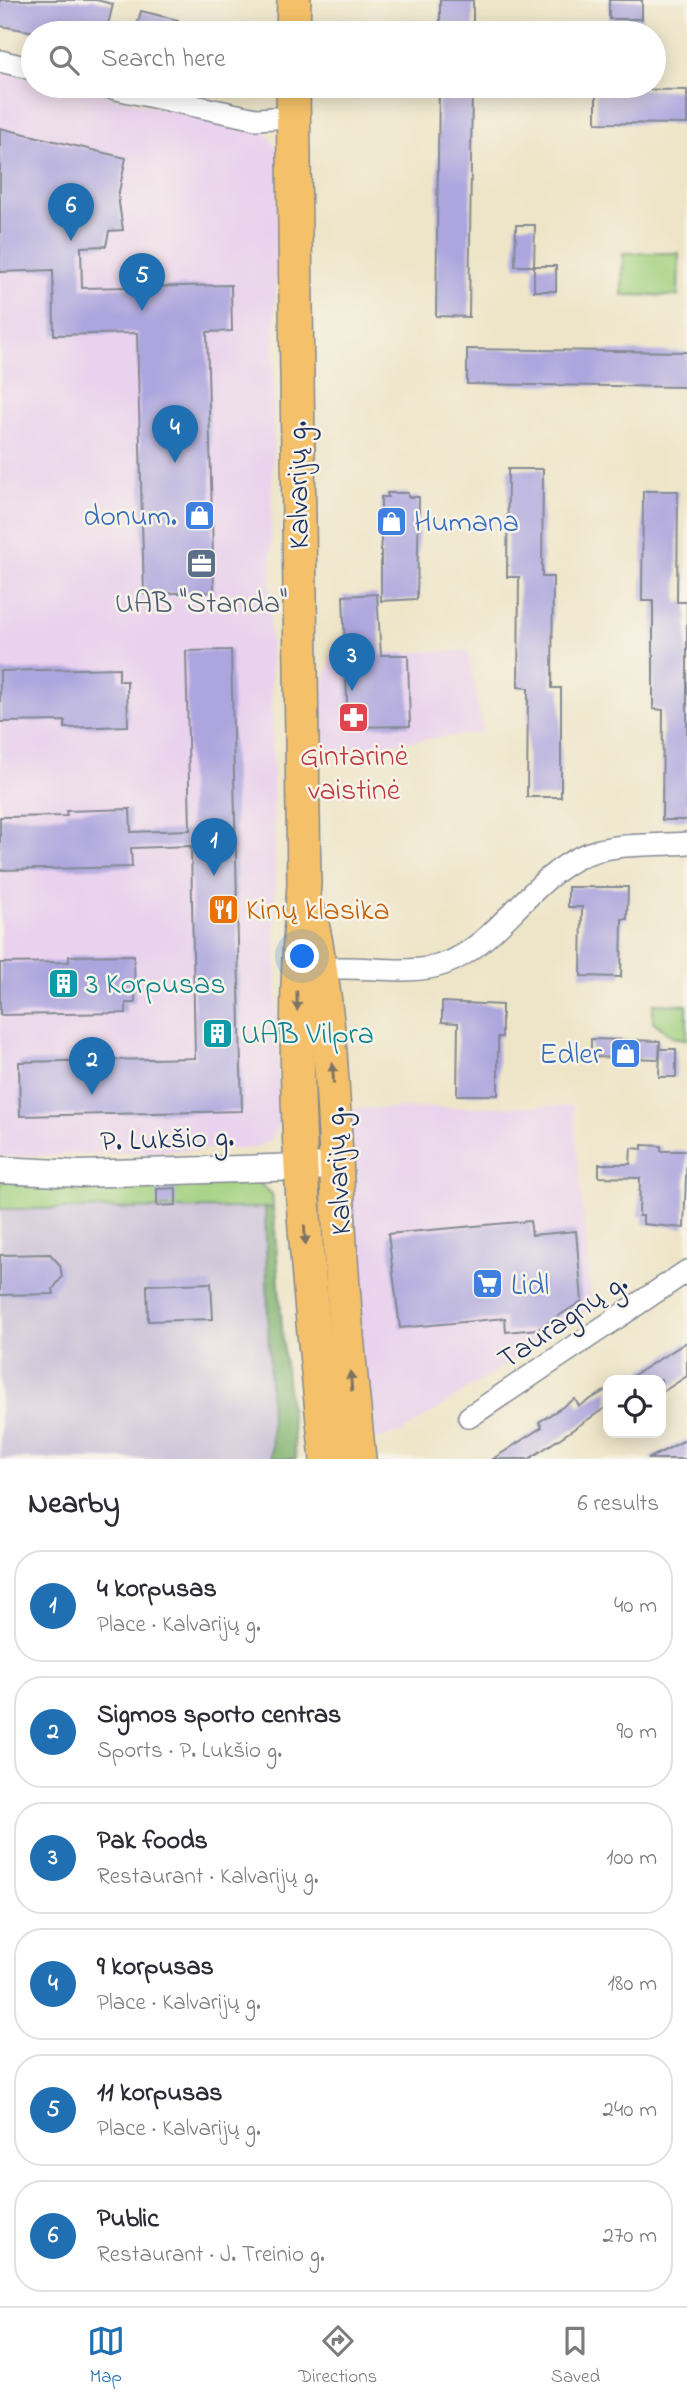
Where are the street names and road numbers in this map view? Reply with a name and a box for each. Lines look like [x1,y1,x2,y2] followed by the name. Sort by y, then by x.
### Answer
[277,420,323,550] street label: Kalvarijų g.
[315,1106,365,1236] street label: Kalvarijų g.
[99,1117,235,1165] street label: P. Lukšio g.
[490,1263,638,1382] street label: Tauragnų g.

